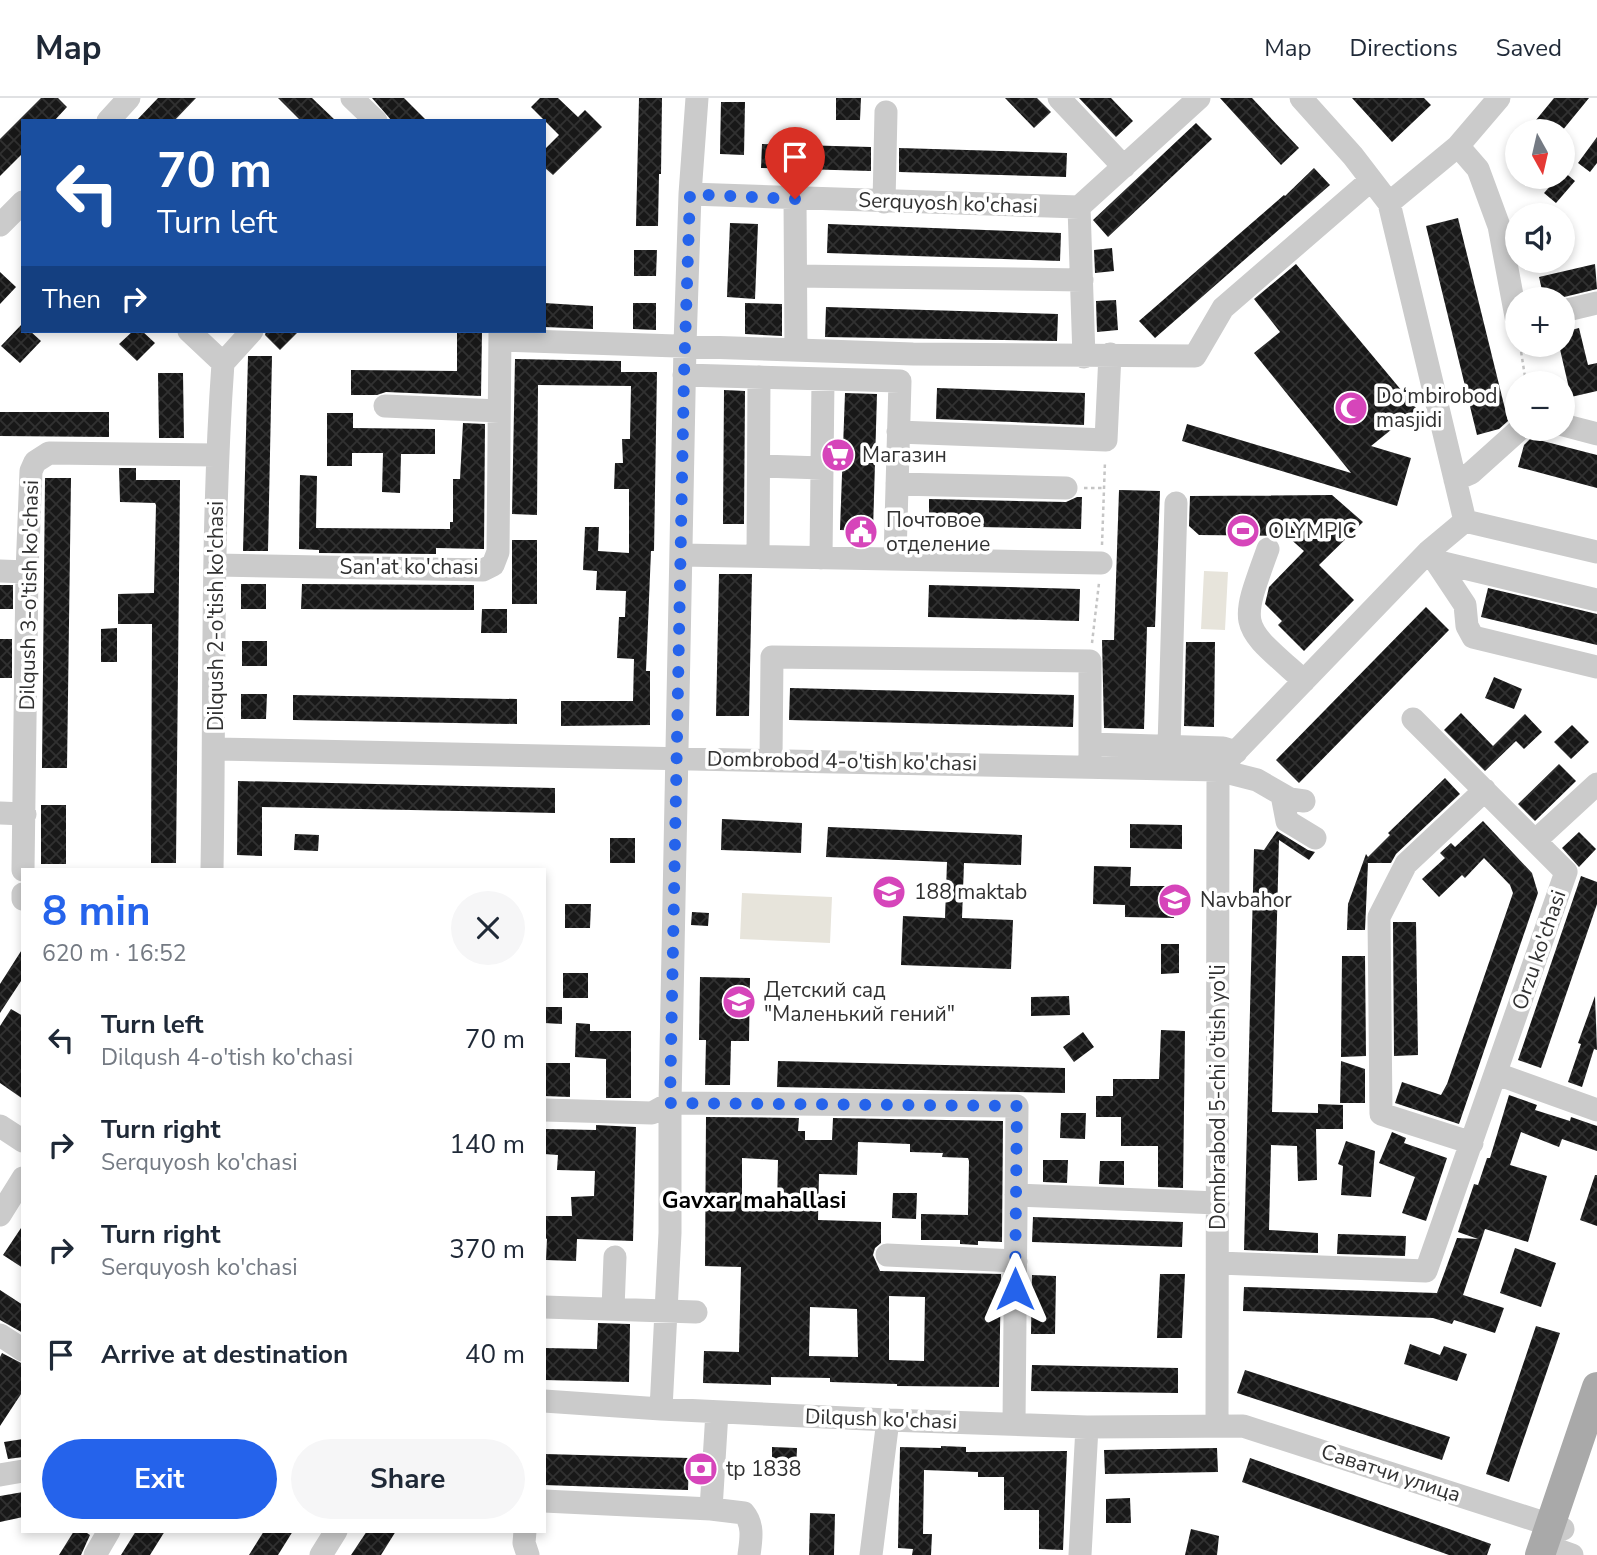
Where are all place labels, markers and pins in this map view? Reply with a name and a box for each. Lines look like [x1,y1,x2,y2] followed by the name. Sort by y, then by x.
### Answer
[765,127,825,199] pin
[1376,382,1498,434] place label: Do‘mbirobod masjidi
[1332,389,1370,427] mosque icon: Do‘mbirobod masjidi
[819,436,857,474] supermarket icon: Магазин
[862,441,947,469] place label: Магазин
[886,506,990,558] place label: Почтовое отделение
[1224,512,1262,550] sports icon: OLYMPIC
[842,513,880,551] public building icon: Почтовое отделение
[1268,517,1357,545] place label: OLYMPIC
[870,873,908,911] school or university icon: 188 maktab
[914,878,1027,906] place label: 188 maktab
[1156,881,1194,919] school or university icon: Navbahor
[1200,886,1292,914] place label: Navbahor
[764,976,955,1028] place label: Детский сад "Маленький гений"
[720,983,758,1021] school or university icon: Детский сад "Маленький гений"
[682,1450,720,1488] bank icon: tp 1838
[726,1455,801,1483] place label: tp 1838

